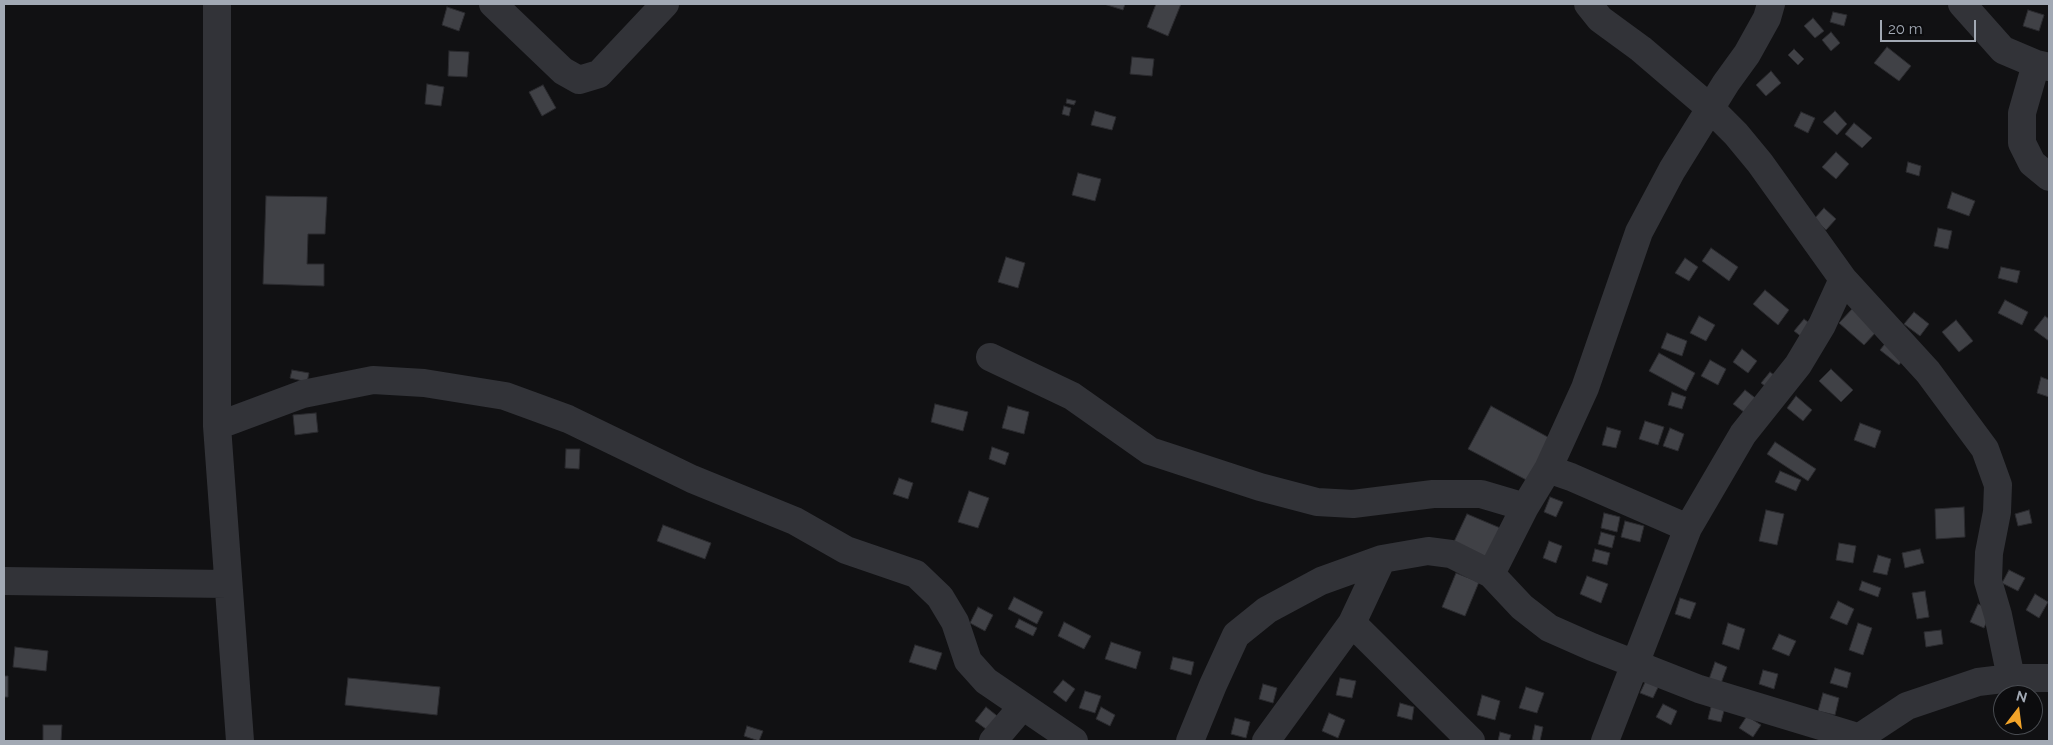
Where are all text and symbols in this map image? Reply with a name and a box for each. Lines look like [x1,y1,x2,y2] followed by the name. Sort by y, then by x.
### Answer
[1883,10,1979,42] scale bar
[1888,20,1923,38] text: 20 m
[1993,685,2043,735] north arrow
[2014,687,2029,706] text: N

